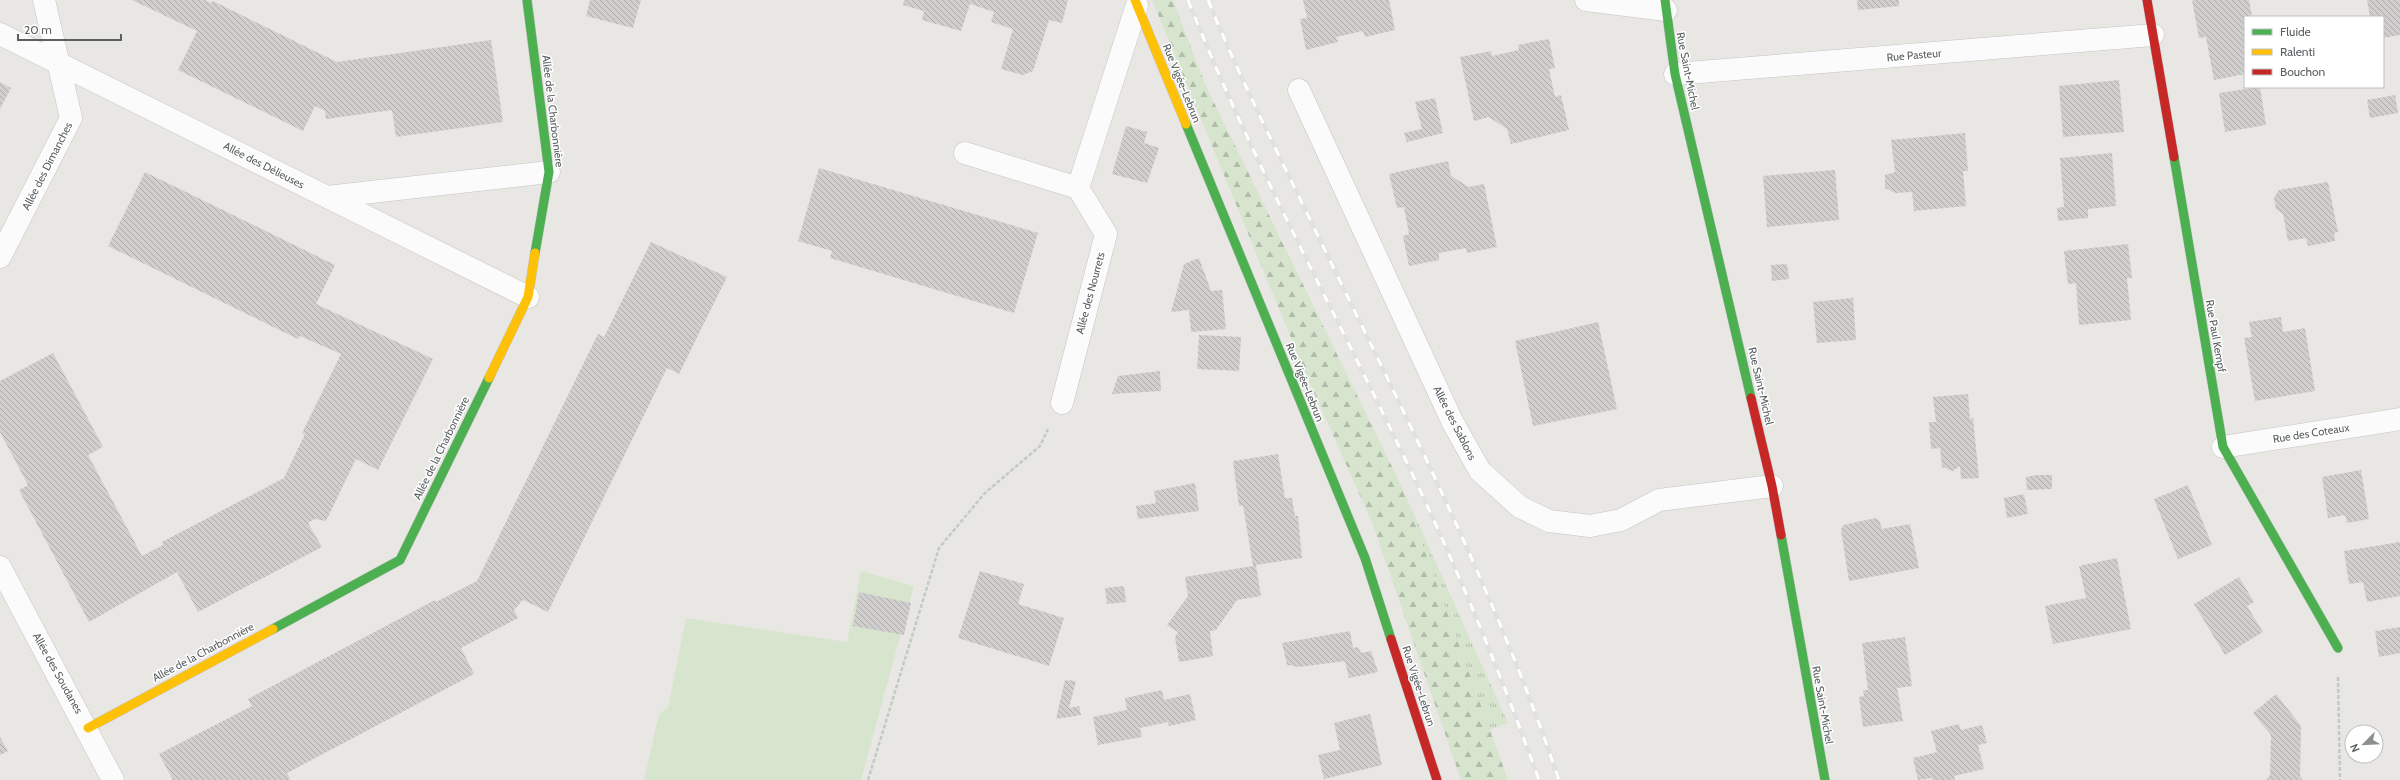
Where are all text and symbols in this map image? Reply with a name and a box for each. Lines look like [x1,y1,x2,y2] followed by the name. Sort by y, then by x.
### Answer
[18,16,121,42] scale bar
[2244,16,2384,88] legend
[24,22,52,37] text: 20 m
[2280,24,2311,39] text: Fluide
[1674,31,1703,112] street label: Rue Saint-Michel
[1160,42,1204,124] street label: Rue Vigée-Lebrun
[2280,44,2315,59] text: Ralenti
[1886,46,1942,64] street label: Rue Pasteur
[539,54,567,168] street label: Allée de la Charbonnière
[2280,64,2326,79] text: Bouchon
[19,119,75,212] street label: Allée des Dimanches
[221,139,307,192] street label: Allée des Délieuses
[1072,250,1108,336] street label: Allée des Nourrets
[2203,299,2229,374] street label: Rue Paul Kempf
[1283,341,1327,423] street label: Rue Vigée-Lebrun
[1745,346,1777,427] street label: Rue Saint-Michel
[1430,384,1480,463] street label: Allée des Sablons
[410,394,472,502] street label: Allée de la Charbonnière
[2272,420,2351,446] street label: Rue des Coteaux
[150,619,257,685] street label: Allée de la Charbonnière
[30,630,86,716] street label: Allée des Soudanes
[1399,644,1439,728] street label: Rue Vigée-Lebrun
[1809,665,1837,746] street label: Rue Saint-Michel
[2344,724,2384,764] north arrow
[2347,742,2363,754] text: N

